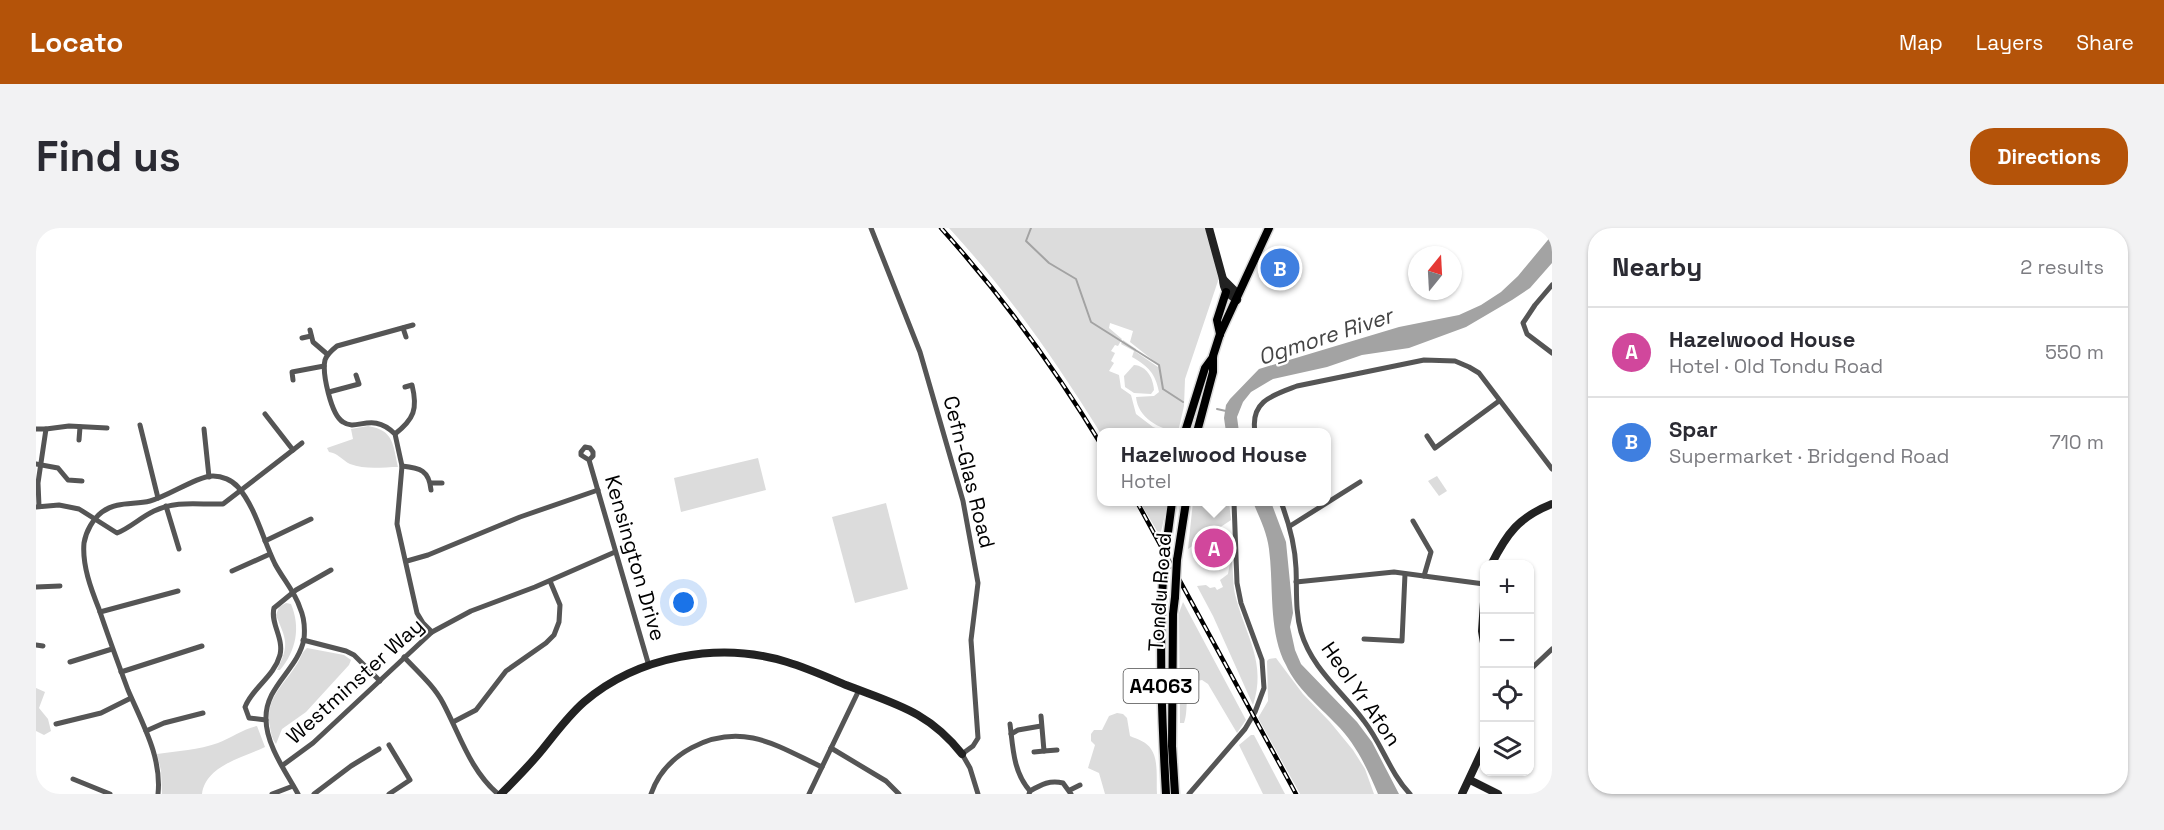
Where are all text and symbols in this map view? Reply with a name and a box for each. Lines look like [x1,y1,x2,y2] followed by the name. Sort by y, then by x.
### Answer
[30,24,123,60] text: Locato
[1899,29,1943,56] text: Map
[1976,29,2043,56] text: Layers
[2076,29,2134,56] text: Share
[1970,128,2128,185] button: Directions
[36,130,181,183] text: Find us
[1260,246,1300,291] pin: B
[1408,246,1462,300] north arrow
[1612,250,1702,284] text: Nearby
[2020,254,2104,280] text: 2 results
[1254,300,1398,371] water label: Ogmore River
[1669,325,1855,353] text: Hazelwood House
[1625,339,1638,365] text: A
[2045,339,2104,365] text: 550 m
[1669,353,1883,379] text: Hotel · Old Tondu Road
[937,393,1001,551] street label: Cefn-Glas Road
[1669,415,1718,443] text: Spar
[1097,428,1331,506] popup
[1625,429,1638,455] text: B
[2049,429,2104,455] text: 710 m
[1121,440,1307,468] text: Hazelwood House
[1669,443,1950,469] text: Supermarket · Bridgend Road
[1121,468,1172,494] text: Hotel
[599,472,672,644] street label: Kensington Drive
[1194,526,1234,570] pin: A
[1142,531,1177,652] street label: Tondu Road
[1480,560,1534,776] map controls
[1480,560,1534,614] button: +
[669,588,698,617] your location
[280,612,429,749] street label: Westminster Way
[1480,614,1534,668] button: −
[1316,636,1407,751] street label: Heol Yr Afon
[1480,668,1534,722] button: locate
[1124,669,1198,703] road number: A4063
[1480,722,1534,776] button: layers

